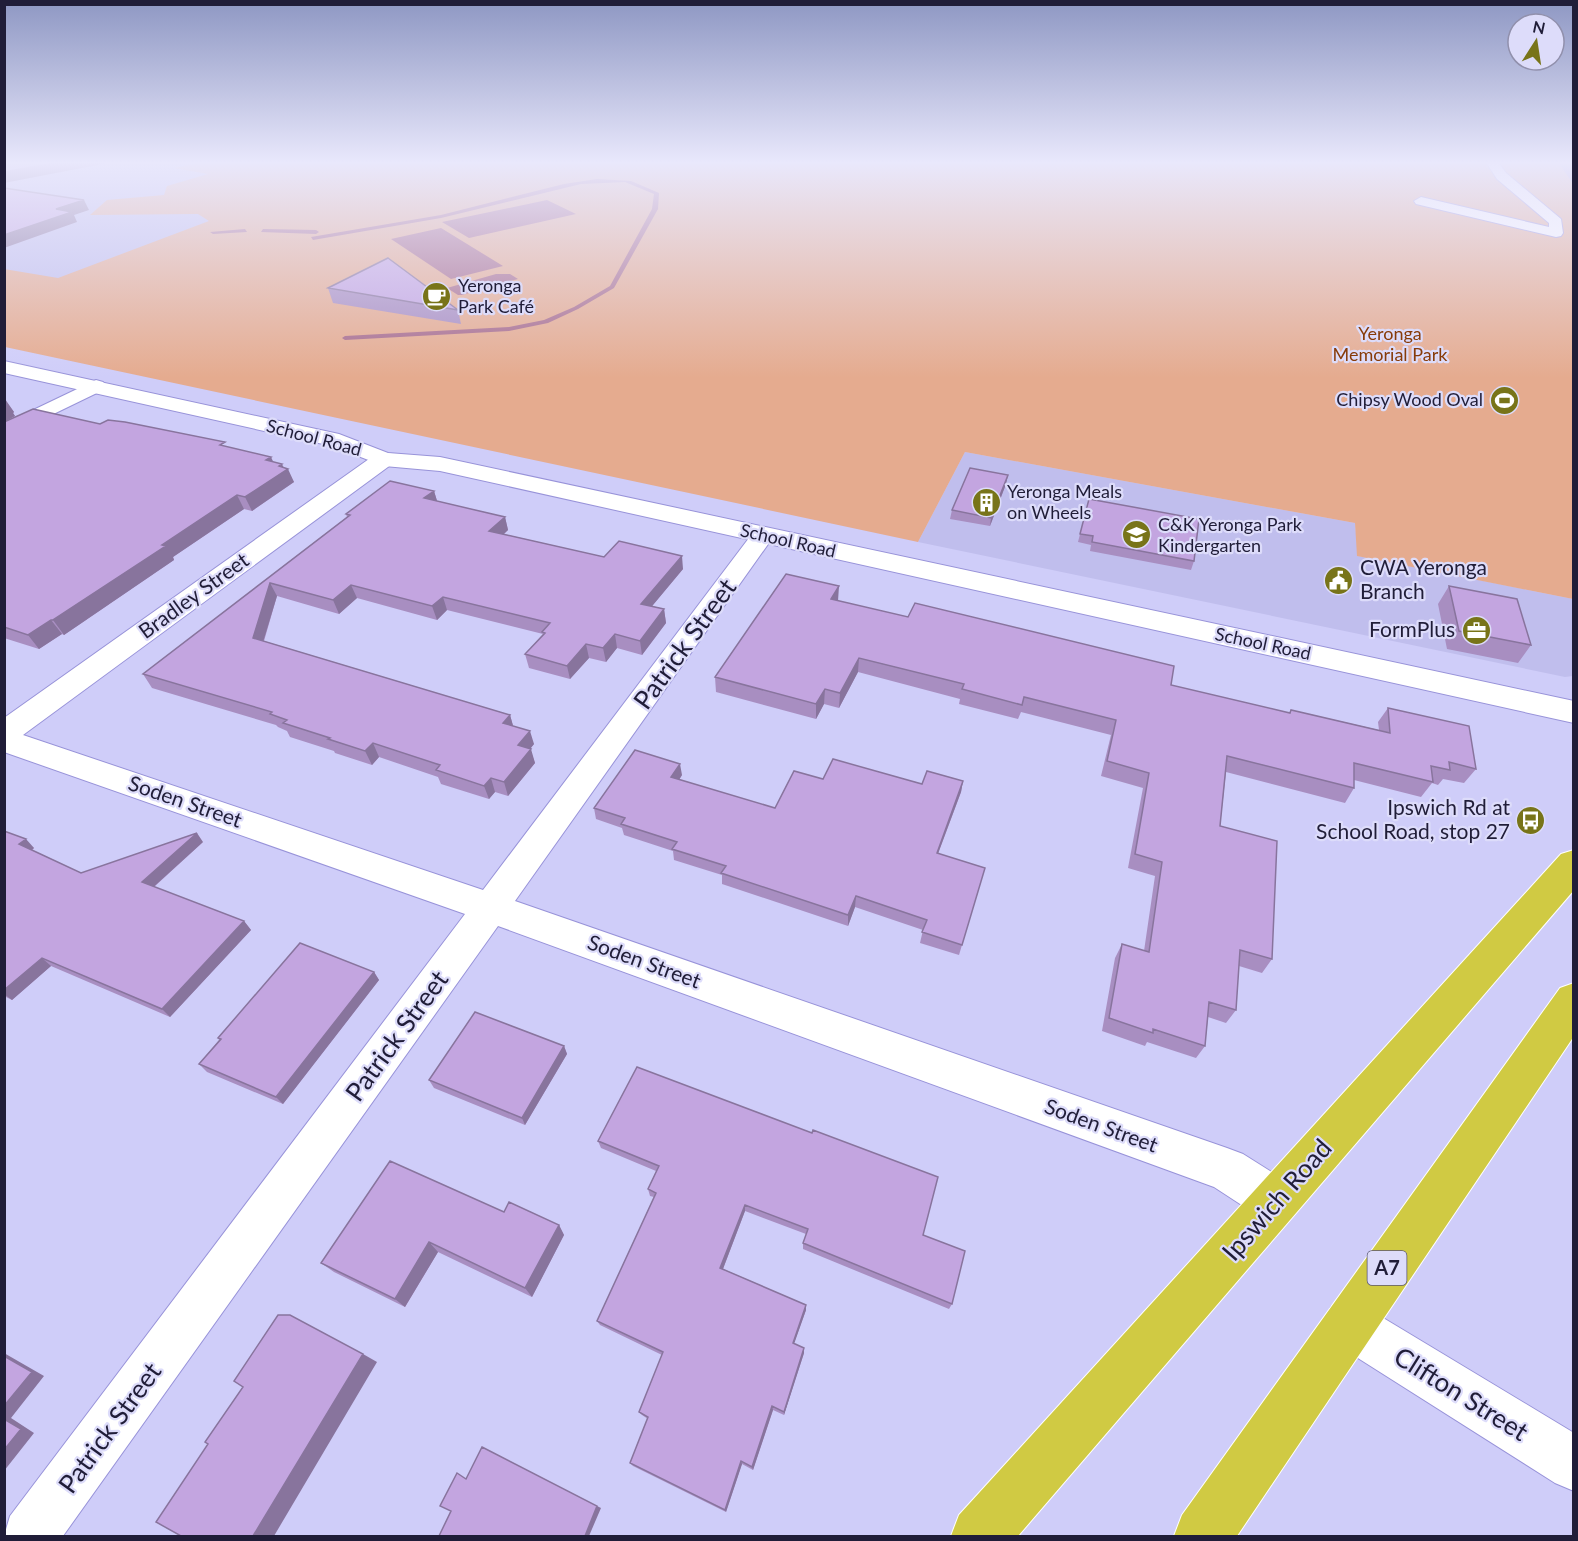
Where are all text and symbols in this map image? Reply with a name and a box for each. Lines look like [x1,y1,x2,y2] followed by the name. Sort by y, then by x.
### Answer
[1506,12,1566,72] north arrow
[1531,16,1547,37] text: N
[458,274,534,317] place label: Yeronga Park Café
[421,280,453,312] cafe icon: Yeronga Park Café
[1333,322,1448,365] park label: Yeronga Memorial Park
[1488,384,1520,416] sports icon: Chipsy Wood Oval
[1336,388,1483,410] place label: Chipsy Wood Oval
[264,414,364,460] street label: School Road
[1007,480,1122,523] place label: Yeronga Meals on Wheels
[970,486,1002,518] building icon: Yeronga Meals on Wheels
[1158,513,1303,556] place label: C&K Yeronga Park Kindergarten
[738,518,838,562] street label: School Road
[1121,519,1153,551] school or university icon: C&K Yeronga Park Kindergarten
[133,546,253,643] street label: Bradley Street
[1360,554,1487,603] place label: CWA Yeronga Branch
[1323,564,1355,596] public building icon: CWA Yeronga Branch
[626,571,743,715] street label: Patrick Street
[1460,614,1492,646] office icon: FormPlus
[1369,616,1455,641] place label: FormPlus
[1213,622,1313,664] street label: School Road
[125,769,246,832] street label: Soden Street
[1316,794,1510,843] place label: Ipswich Rd at School Road, stop 27
[1515,804,1547,836] bus stop icon: Ipswich Rd at School Road, stop 27
[585,929,705,993] street label: Soden Street
[338,963,455,1107] street label: Patrick Street
[1042,1093,1162,1157] street label: Soden Street
[1215,1132,1338,1267] street label: Ipswich Road
[1368,1251,1406,1285] road number: A7
[1389,1339,1535,1447] street label: Clifton Street
[51,1355,168,1499] street label: Patrick Street

